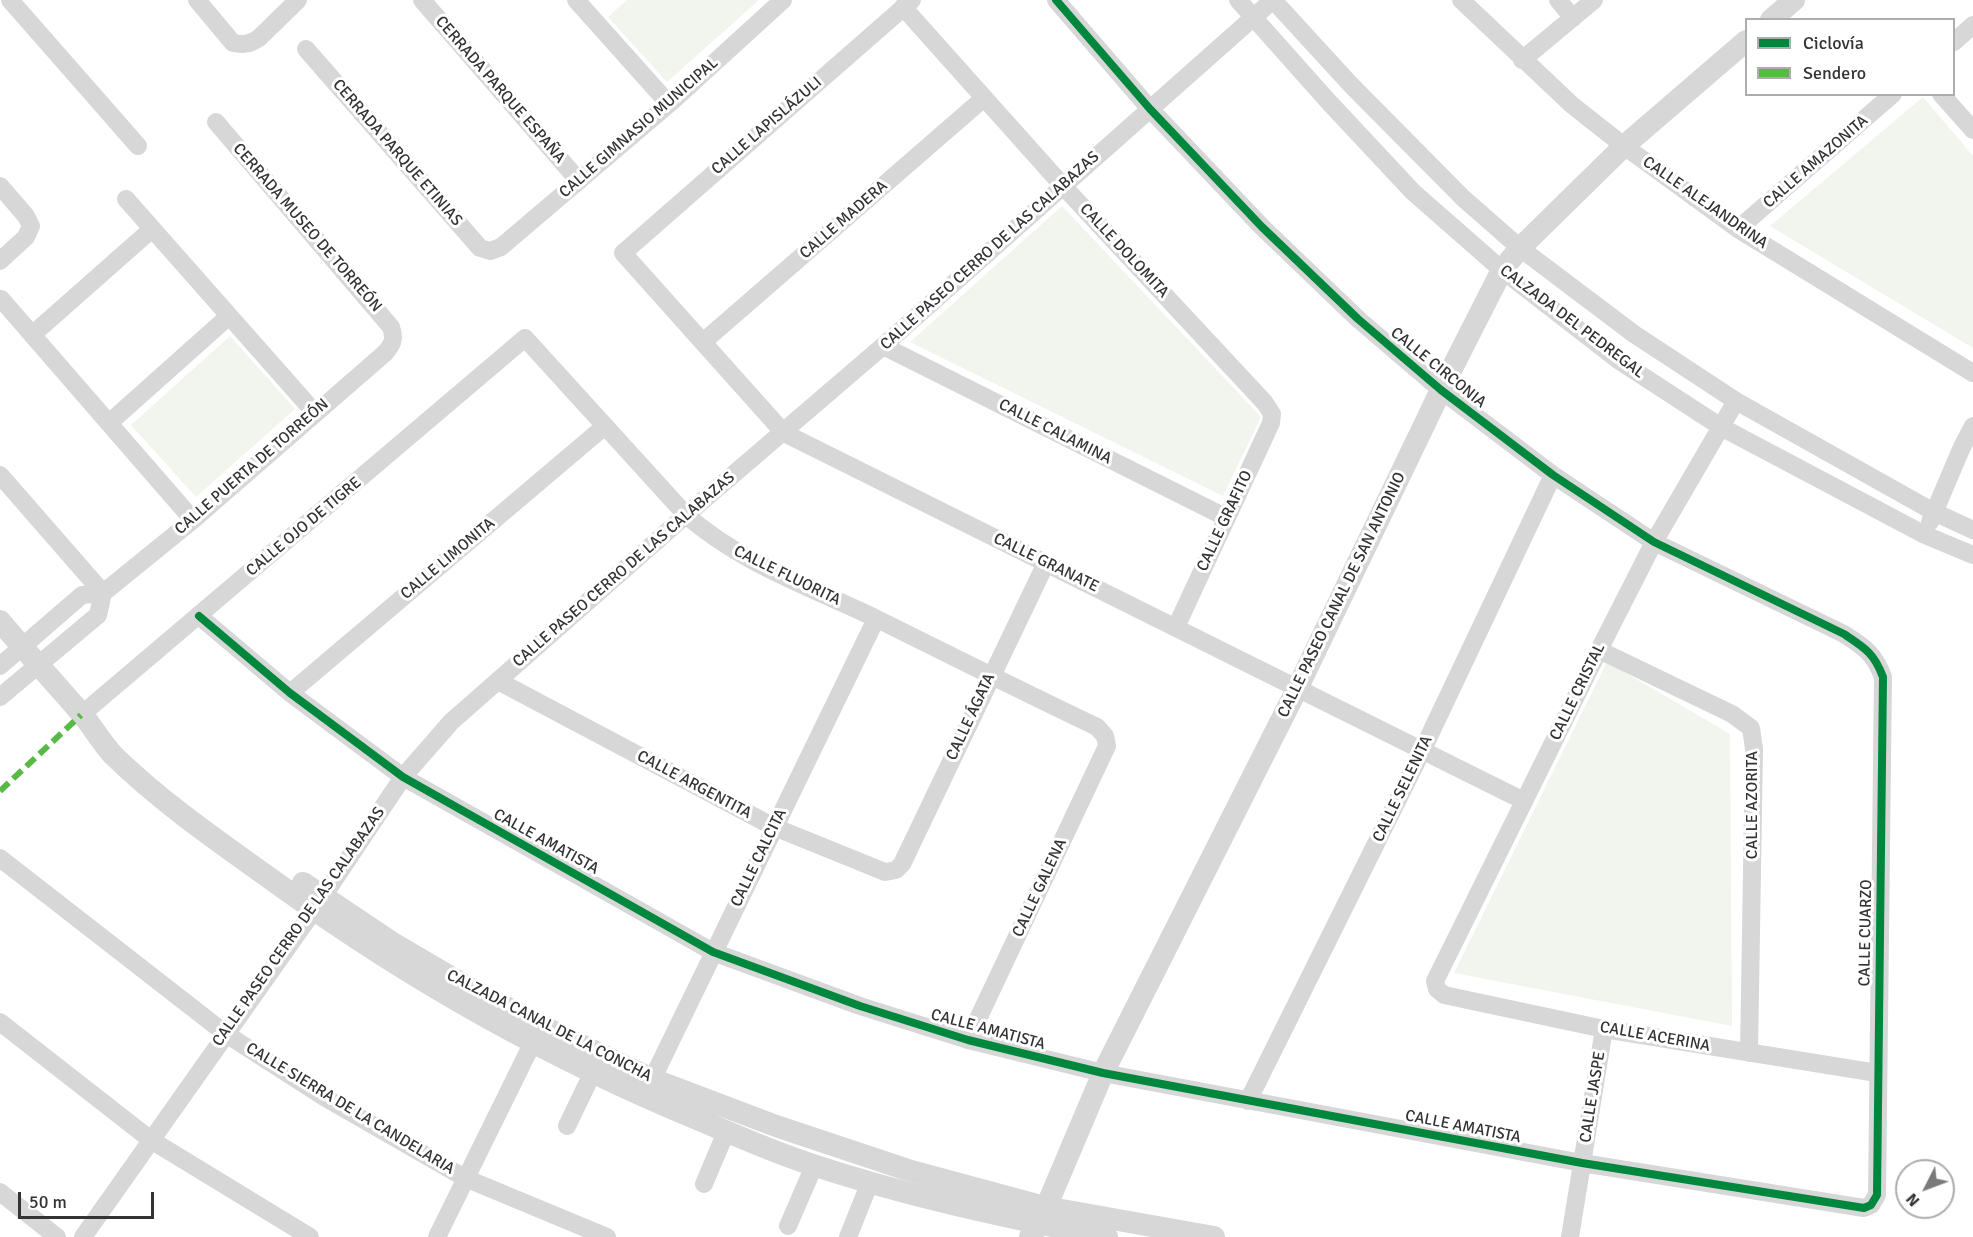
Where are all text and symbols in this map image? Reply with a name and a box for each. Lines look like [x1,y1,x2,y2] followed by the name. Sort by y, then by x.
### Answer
[431,13,569,167] street label: CERRADA PARQUE ESPAÑA
[1745,18,1955,96] legend
[1803,32,1864,54] text: Ciclovía
[556,54,722,202] street label: CALLE GIMNASIO MUNICIPAL
[1803,62,1866,84] text: Sendero
[708,73,826,179] street label: CALLE LAPISLÁZULI
[328,76,466,230] street label: CERRADA PARQUE ETINIAS
[1760,111,1872,213] street label: CALLE AMAZONITA
[229,140,385,316] street label: CERRADA MUSEO DE TORREÓN
[877,148,1103,354] street label: CALLE PASEO CERRO DE LAS CALABAZAS
[1639,153,1771,253] street label: CALLE ALEJANDRINA
[796,177,892,263] street label: CALLE MADERA
[1075,200,1173,302] street label: CALLE DOLOMITA
[1496,261,1648,383] street label: CALZADA DEL PEDREGAL
[1386,324,1490,412] street label: CALLE CIRCONIA
[171,395,333,539] street label: CALLE PUERTA DE TORREÓN
[995,395,1115,469] street label: CALLE CALAMINA
[509,468,739,672] street label: CALLE PASEO CERRO DE LAS CALABAZAS
[1193,468,1257,574] street label: CALLE GRAFITO
[1274,469,1410,721] street label: CALLE PASEO CANAL DE SAN ANTONIO
[243,473,365,581] street label: CALLE OJO DE TIGRE
[397,514,499,604] street label: CALLE LIMONITA
[990,529,1102,597] street label: CALLE GRANATE
[730,542,844,610] street label: CALLE FLUORITA
[1546,640,1610,744] street label: CALLE CRISTAL
[942,670,1000,764] street label: CALLE ÁGATA
[1369,733,1437,845] street label: CALLE SELENITA
[633,747,755,823] street label: CALLE ARGENTITA
[1743,751,1763,859] street label: CALLE AZORITA
[209,804,389,1050] street label: CALLE PASEO CERRO DE LAS CALABAZAS
[490,805,602,879] street label: CALLE AMATISTA
[727,806,791,910] street label: CALLE CALCITA
[1009,836,1071,940] street label: CALLE GALENA
[1855,879,1877,987] street label: CALLE CUARZO
[443,966,655,1086] street label: CALZADA CANAL DE LA CONCHA
[929,1006,1047,1054] street label: CALLE AMATISTA
[1598,1018,1712,1056] street label: CALLE ACERINA
[242,1039,458,1179] street label: CALLE SIERRA DE LA CANDELARIA
[1576,1050,1610,1144] street label: CALLE JASPE
[1403,1106,1523,1148] street label: CALLE AMATISTA
[1895,1159,1955,1219] north arrow
[21,1180,158,1218] scale bar
[1902,1189,1924,1211] text: N
[29,1191,67,1213] text: 50 m

